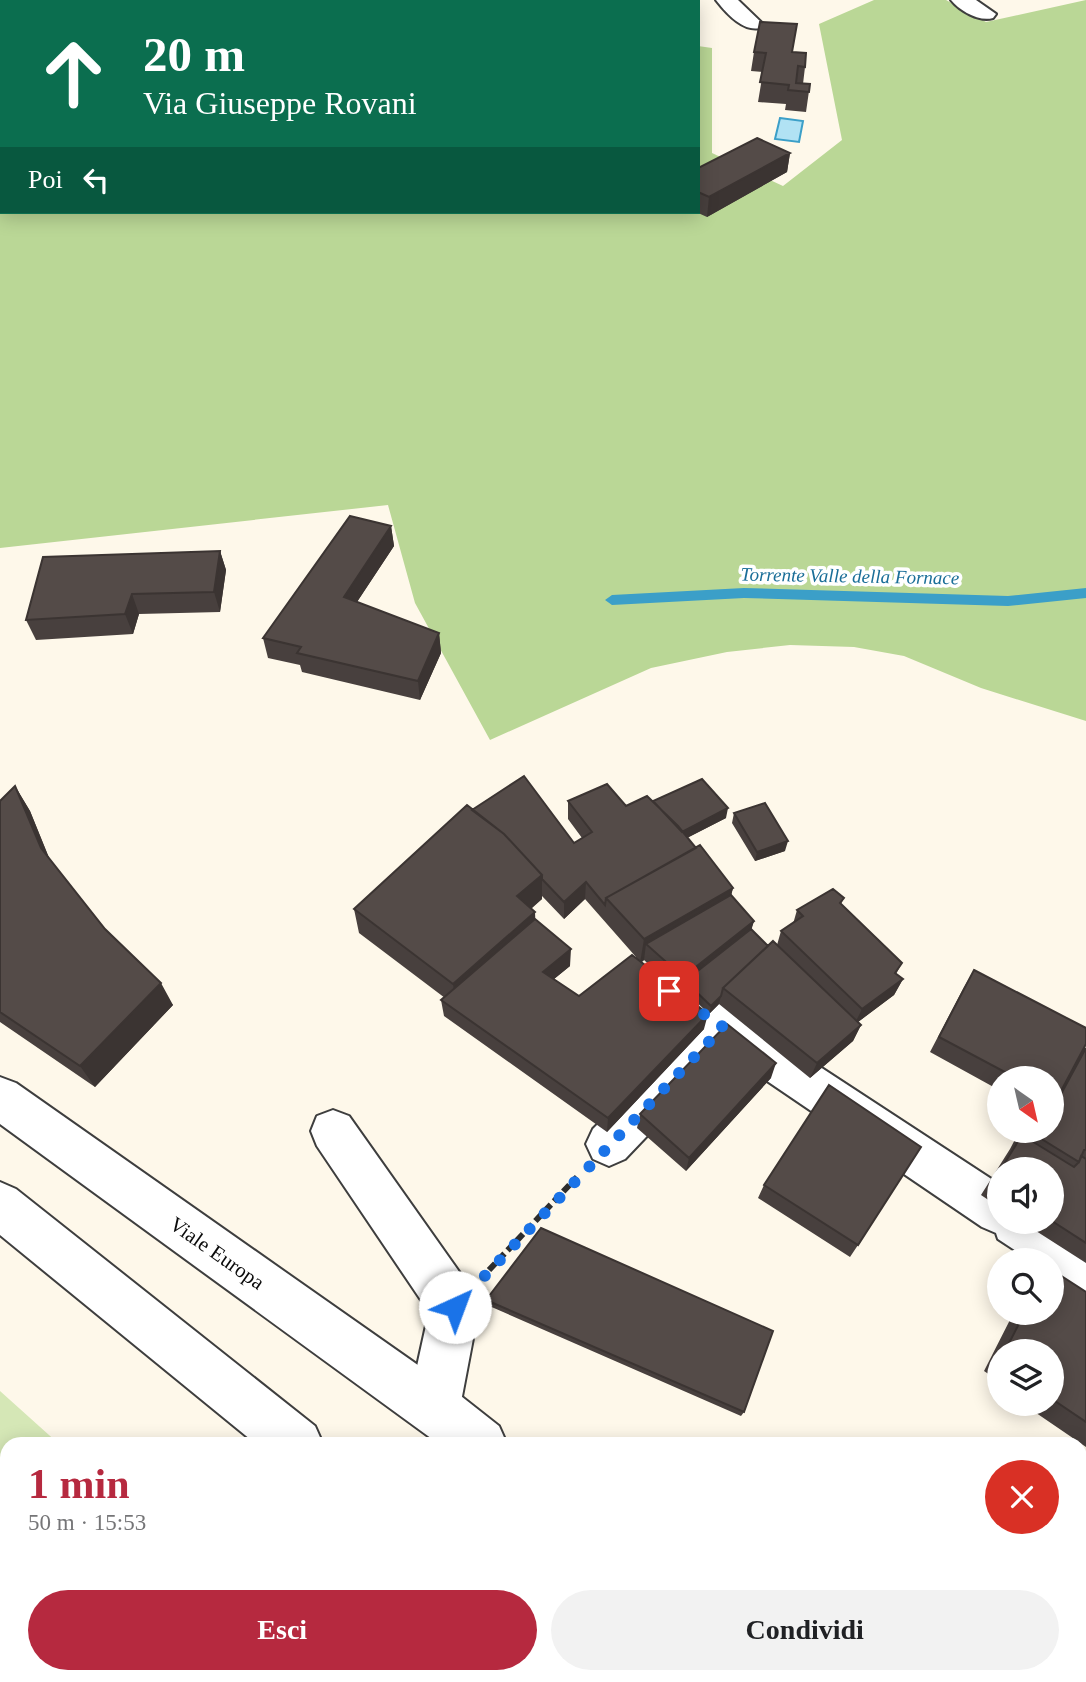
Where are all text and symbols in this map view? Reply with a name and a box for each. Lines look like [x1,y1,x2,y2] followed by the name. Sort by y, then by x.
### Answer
[143,27,245,82] text: 20 m
[28,28,119,119] icon: ahead
[143,85,417,121] text: Via Giuseppe Rovani
[77,161,115,199] icon: left
[28,165,63,194] text: Poi
[741,564,959,588] water label: Torrente Valle della Fornace
[639,961,699,1021] pin
[650,972,688,1010] icon: arrive
[987,1066,1064,1143] north arrow
[987,1066,1064,1416] map controls
[987,1157,1064,1234] button: sound
[165,1212,270,1295] street label: Viale Europa
[987,1248,1064,1325] button: search
[418,1270,492,1344] position arrow
[987,1339,1064,1416] button: layers
[985,1460,1059,1534] button: close
[28,1461,130,1507] text: 1 min
[28,1510,146,1535] text: 50 m · 15:53
[28,1590,537,1670] button: Esci
[551,1590,1059,1670] button: Condividi

